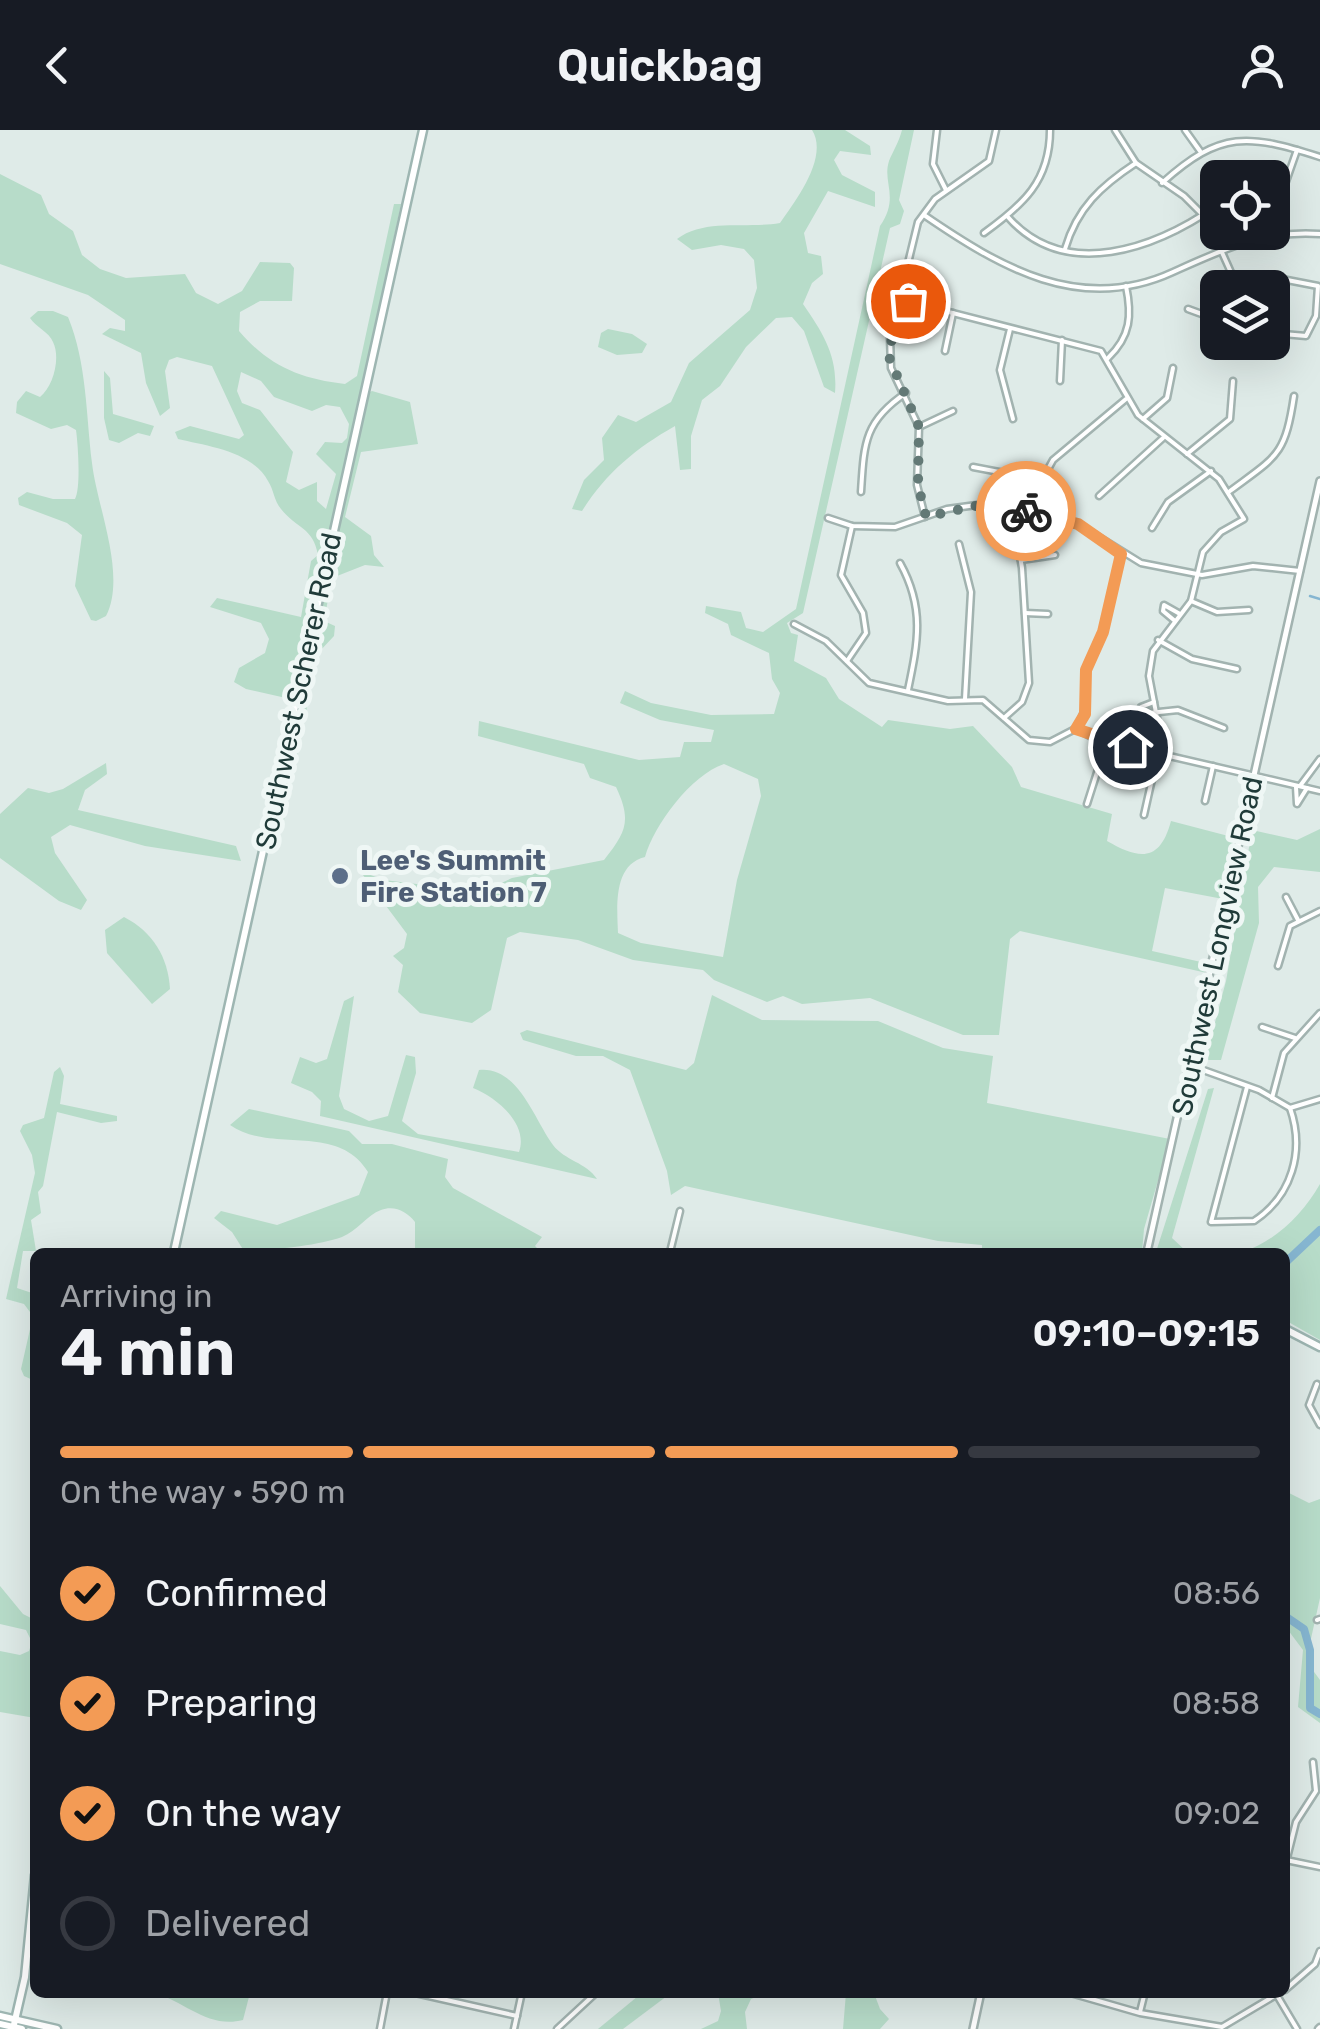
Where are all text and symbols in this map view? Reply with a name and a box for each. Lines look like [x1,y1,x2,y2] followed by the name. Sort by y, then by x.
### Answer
[30,38,85,93] icon: back
[1235,38,1290,93] icon: person
[557,39,763,92] text: Quickbag
[1200,160,1290,360] map controls
[1200,160,1290,250] button: locate
[866,259,951,344] pin
[1200,270,1290,360] button: layers
[881,274,936,329] icon: bag
[976,461,1076,561] courier
[999,484,1054,539] icon: bike
[249,530,348,852] street label: Southwest Scherer Road
[1088,705,1173,790] pin
[1103,720,1158,775] icon: home
[1165,774,1270,1119] street label: Southwest Longview Road
[360,844,547,909] place label: Lee's Summit Fire Station 7
[329,865,351,887] marker: Lee's Summit Fire Station 7
[60,1277,212,1315] text: Arriving in
[1032,1310,1260,1356] text: 09:10–09:15
[60,1314,236,1391] text: 4 min
[60,1473,345,1511] text: On the way · 590 m
[60,1566,115,1621] icon: check
[145,1570,328,1616] text: Confirmed
[1173,1574,1260,1612] text: 08:56
[60,1676,115,1731] icon: check
[145,1680,318,1726] text: Preparing
[1172,1684,1260,1722] text: 08:58
[60,1786,115,1841] icon: check
[145,1790,341,1836] text: On the way
[1173,1794,1260,1832] text: 09:02
[145,1900,310,1946] text: Delivered

